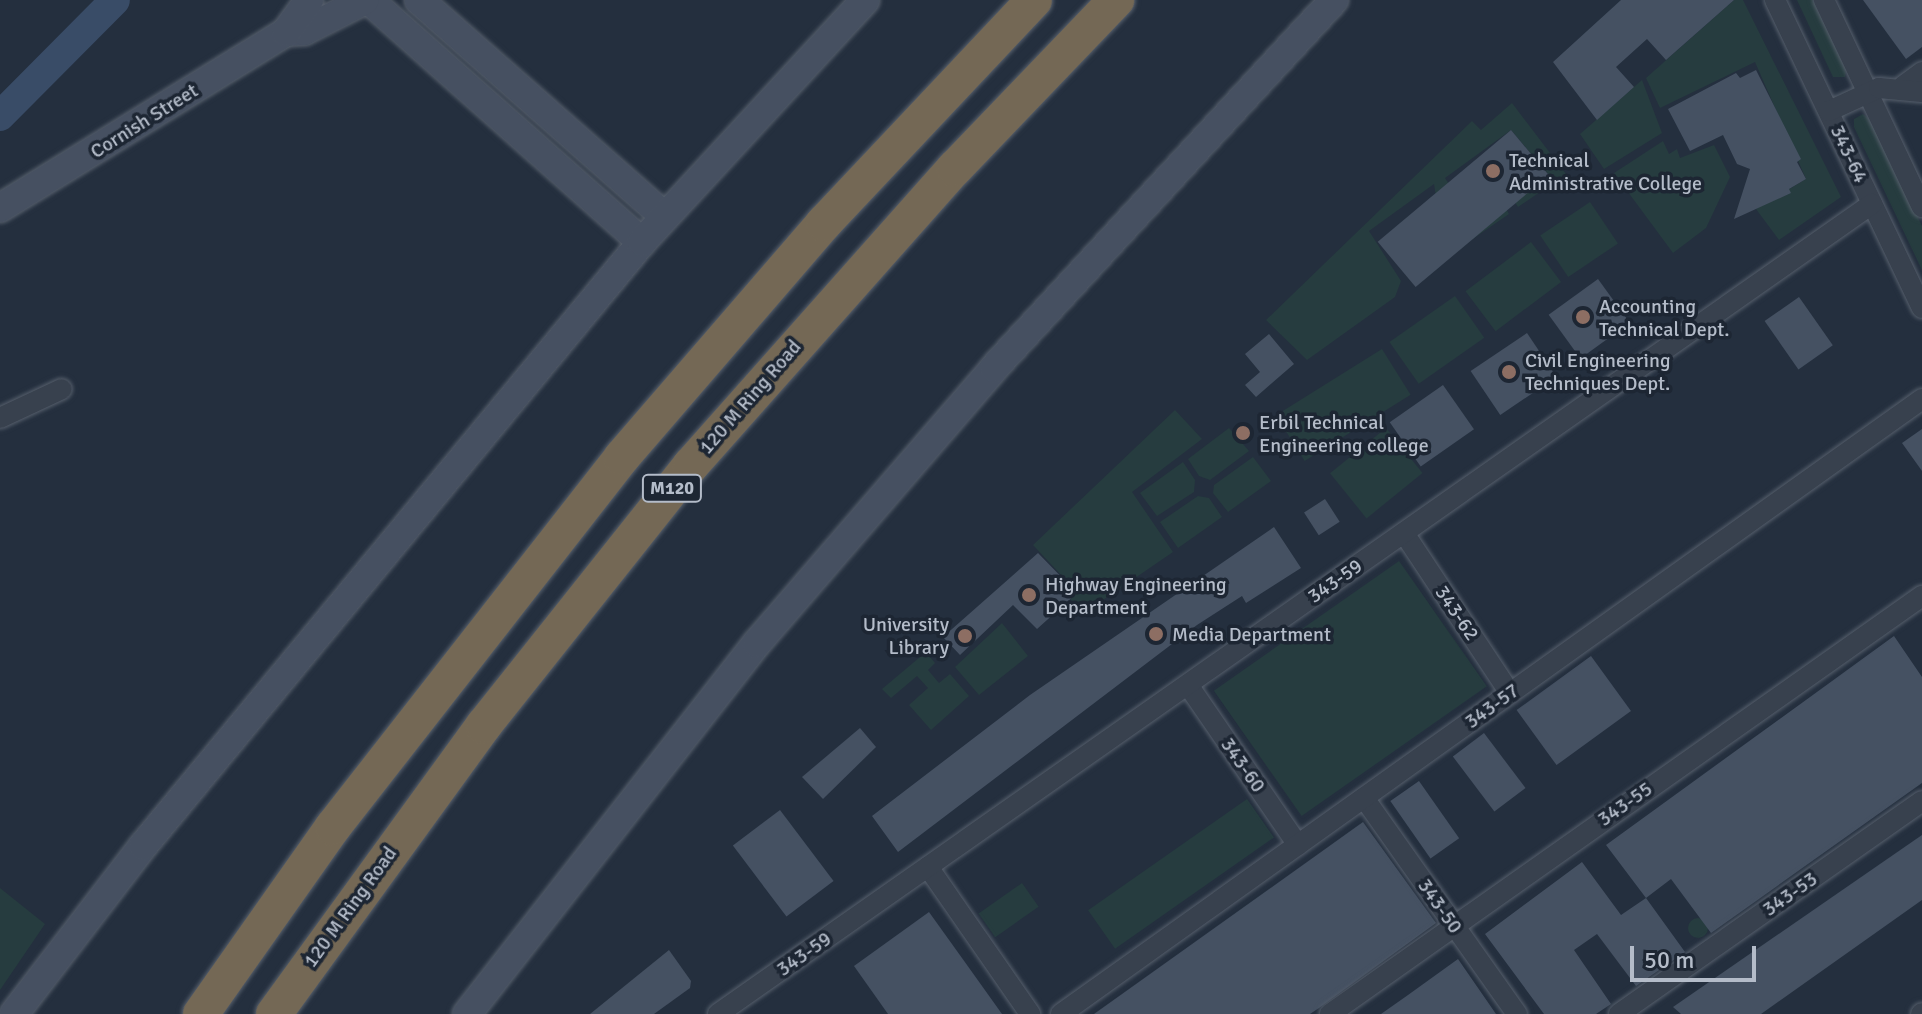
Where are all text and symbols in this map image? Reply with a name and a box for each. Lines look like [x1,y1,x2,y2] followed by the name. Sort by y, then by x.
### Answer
[86,78,202,164] street label: Cornish Street
[1825,121,1873,187] street label: 343-64
[1509,148,1702,195] place label: Technical Administrative College
[1484,162,1502,180] marker: Technical Administrative College
[1599,294,1730,341] place label: Accounting Technical Dept.
[1574,308,1592,326] marker: Accounting Technical Dept.
[694,335,806,459] street label: 120 M Ring Road
[1525,348,1670,395] place label: Civil Engineering Techniques Dept.
[1500,363,1518,381] marker: Civil Engineering Techniques Dept.
[1259,410,1429,457] place label: Erbil Technical Engineering college
[1234,424,1252,442] marker: Erbil Technical Engineering college
[640,474,704,502] road number: M120
[1303,554,1367,608] street label: 343-59
[1045,572,1227,619] place label: Highway Engineering Department
[1430,581,1484,645] street label: 343-62
[1020,586,1038,604] marker: Highway Engineering Department
[863,612,949,659] place label: University Library
[1172,622,1331,646] place label: Media Department
[1147,625,1165,643] marker: Media Department
[956,627,974,645] marker: University Library
[1460,678,1524,734] street label: 343-57
[1216,733,1270,797] street label: 343-60
[1593,777,1657,831] street label: 343-55
[298,842,402,972] street label: 120 M Ring Road
[1758,867,1822,921] street label: 343-53
[1413,874,1467,938] street label: 343-50
[772,927,836,981] street label: 343-59
[1634,930,1760,980] scale bar
[1644,945,1694,975] text: 50 m

